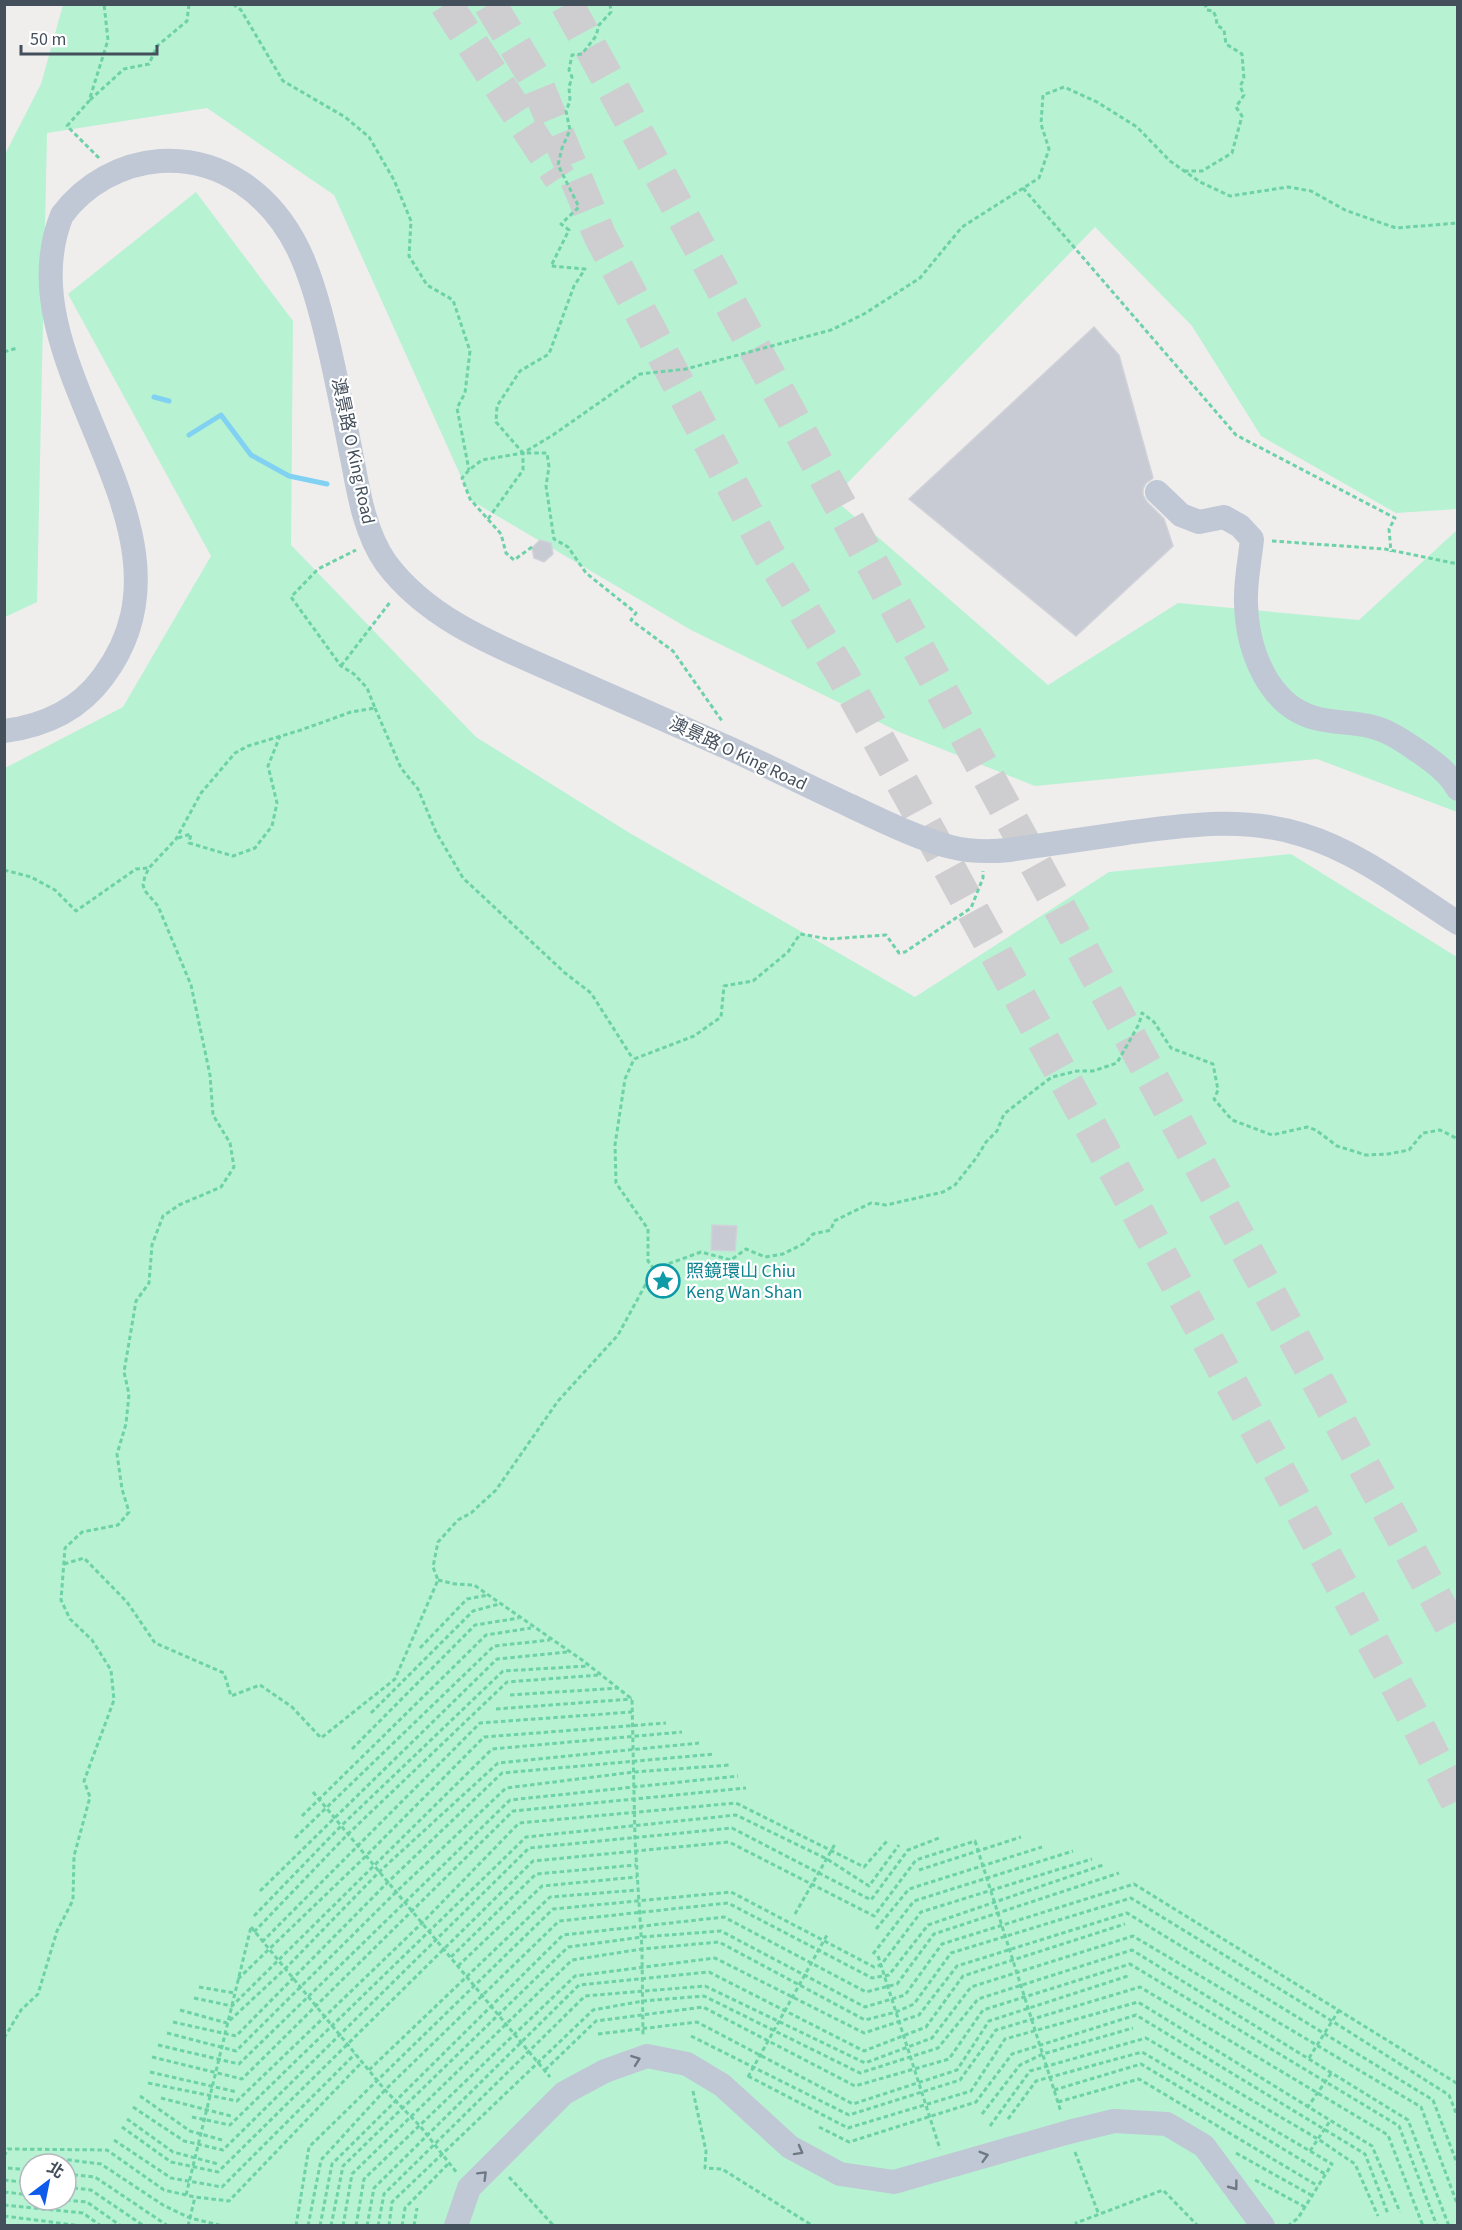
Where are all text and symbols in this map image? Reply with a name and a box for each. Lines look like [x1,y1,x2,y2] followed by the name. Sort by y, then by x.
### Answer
[21,18,158,56] scale bar
[30,27,66,52] text: 50 m
[325,375,381,527] street label: 澳景路 O King Road
[665,711,811,797] street label: 澳景路 O King Road
[686,1259,802,1305] place label: 照鏡環山 Chiu Keng Wan Shan
[645,1263,681,1299] place icon: 照鏡環山 Chiu Keng Wan Shan
[630,2055,641,2068] one-way arrow
[793,2144,803,2155] one-way arrow
[978,2151,989,2163] one-way arrow
[18,2152,78,2212] north arrow
[43,2157,68,2184] text: 北
[475,2171,486,2182] one-way arrow
[1226,2179,1237,2190] one-way arrow

